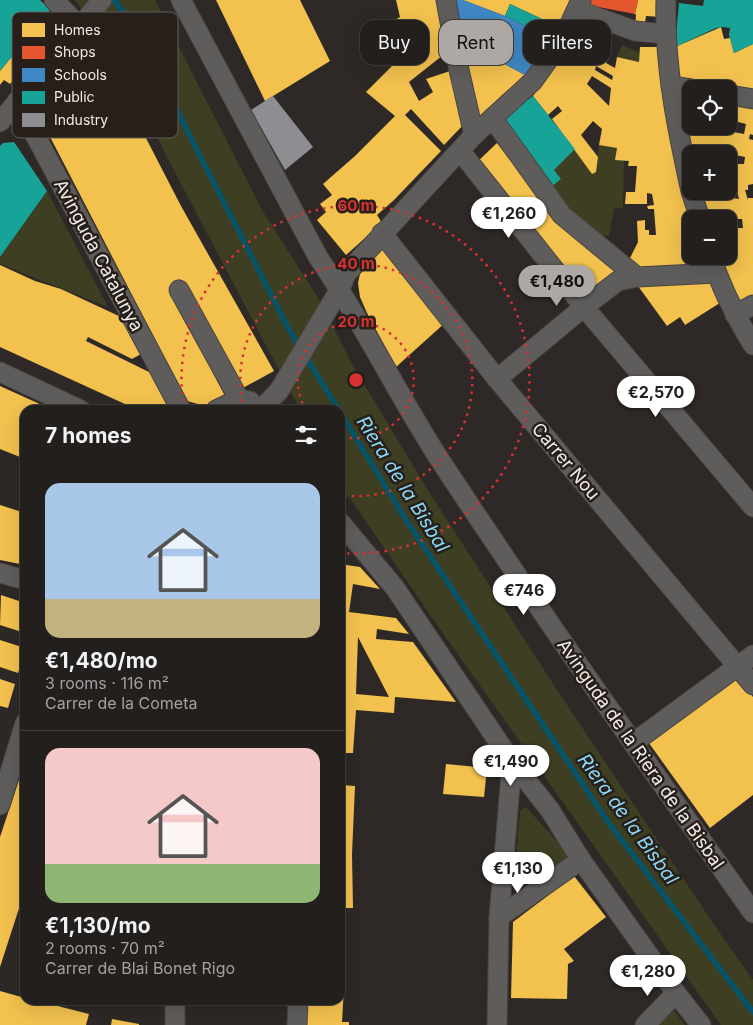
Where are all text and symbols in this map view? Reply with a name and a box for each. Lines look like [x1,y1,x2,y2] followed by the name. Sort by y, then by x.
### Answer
[12,12,178,138] legend
[360,20,429,65] chip: Buy
[439,20,513,65] chip: Rent
[523,20,611,65] chip: Filters
[54,21,101,38] text: Homes
[54,43,96,60] text: Shops
[54,66,107,83] text: Schools
[682,80,737,265] map controls
[682,80,737,135] button: locate
[54,88,95,105] text: Public
[54,111,108,128] text: Industry
[682,145,737,200] button: +
[50,175,148,335] street label: Avinguda Catalunya
[337,196,375,215] text: 60 m
[468,196,550,239] pin: €1,260
[482,203,536,223] text: €1,260
[682,210,737,265] button: −
[337,254,375,273] text: 40 m
[516,264,598,307] pin: €1,480
[529,271,585,291] text: €1,480
[338,312,374,331] text: 20 m
[347,371,365,389] centre of rings
[615,376,697,418] pin: €2,570
[628,382,684,402] text: €2,570
[352,412,454,557] water label: Riera de la Bisbal
[528,418,604,504] street label: Carrer Nou
[292,421,320,449] icon: filters
[45,423,132,448] text: 7 homes
[138,515,228,605] icon: home
[494,574,554,616] pin: €746
[504,580,544,600] text: €746
[553,635,729,873] street label: Avinguda de la Riera de la Bisbal
[45,648,158,673] text: €1,480/mo
[45,673,169,693] text: 3 rooms · 116 m²
[45,693,197,713] text: Carrer de la Cometa
[470,744,552,787] pin: €1,490
[573,749,683,889] water label: Riera de la Bisbal
[483,751,539,771] text: €1,490
[138,781,228,871] icon: home
[477,852,559,894] pin: €1,130
[493,858,543,878] text: €1,130
[45,913,151,938] text: €1,130/mo
[45,938,165,958] text: 2 rooms · 70 m²
[607,954,689,997] pin: €1,280
[45,958,235,978] text: Carrer de Blai Bonet Rigo
[621,961,675,981] text: €1,280

